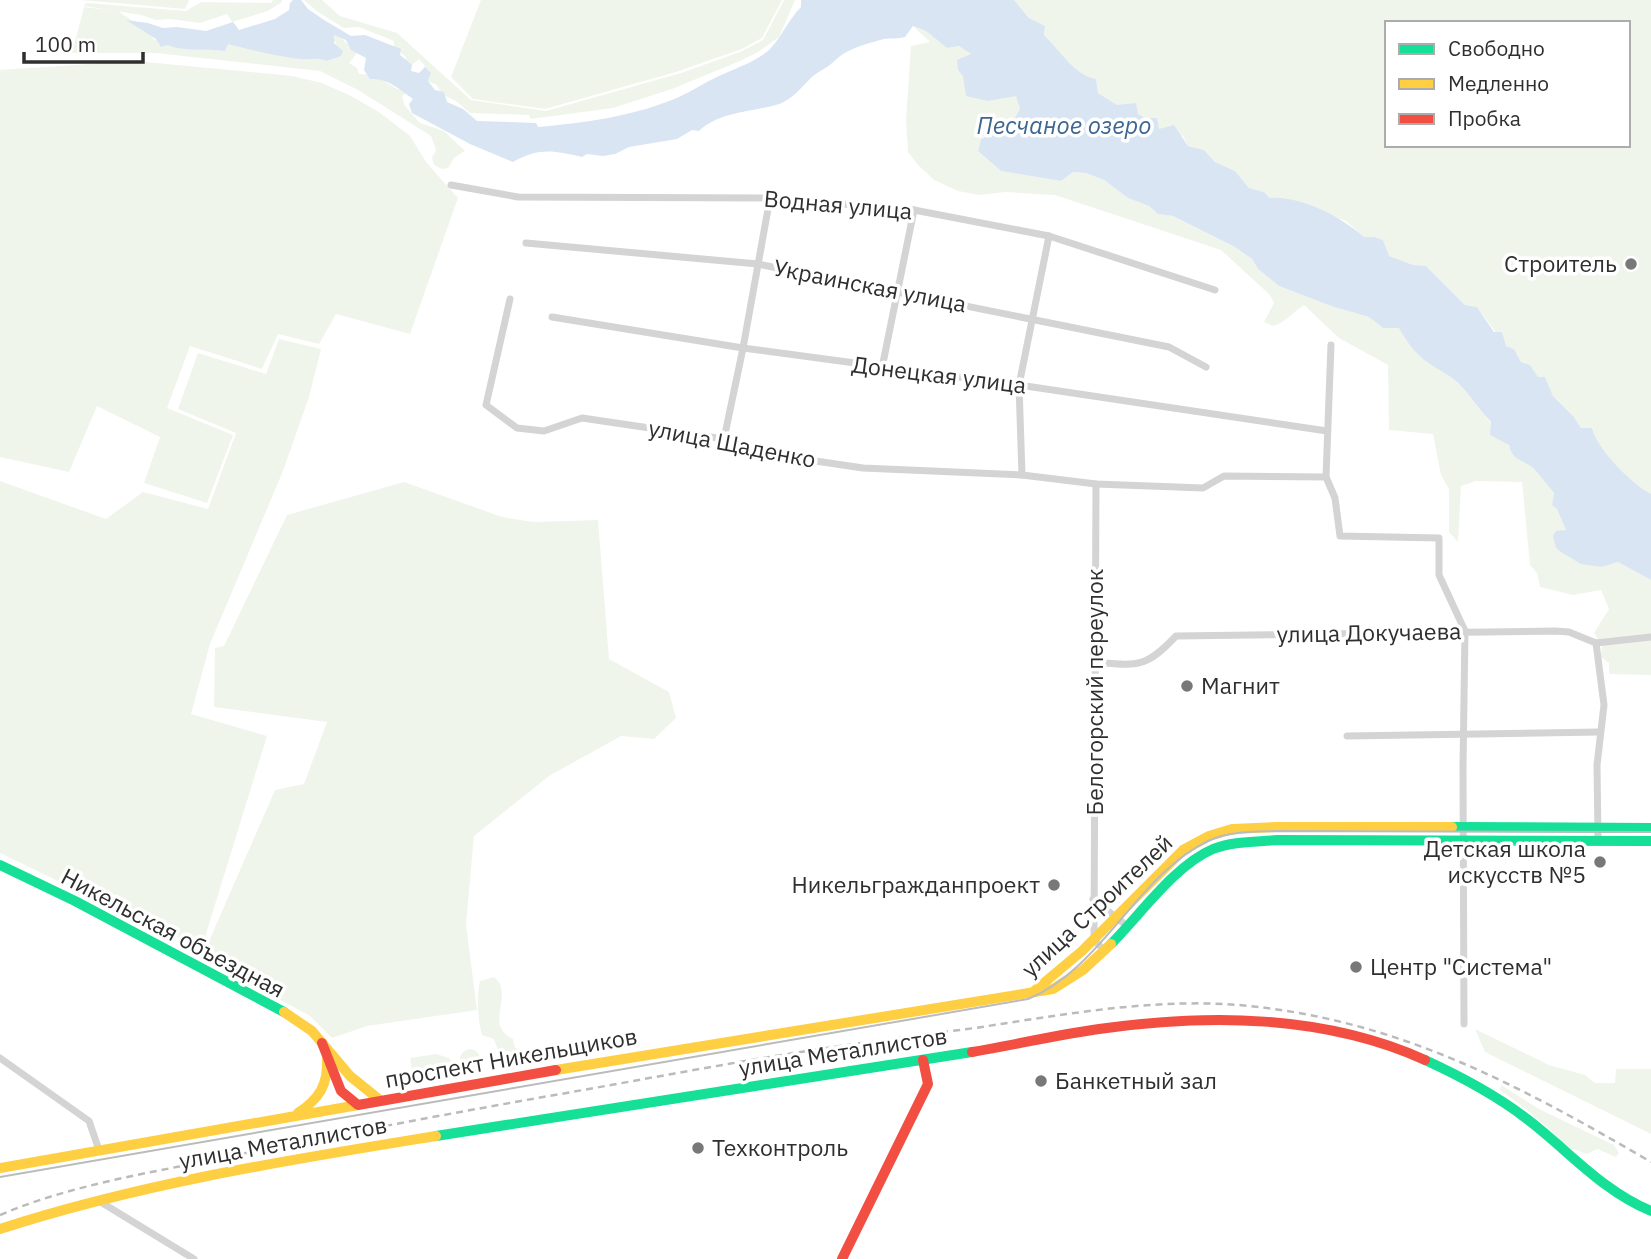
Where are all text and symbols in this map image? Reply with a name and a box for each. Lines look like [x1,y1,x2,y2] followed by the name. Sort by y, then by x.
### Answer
[24,21,144,65] scale bar
[1385,21,1630,147] legend
[35,30,96,58] text: 100 m
[1448,34,1545,62] text: Свободно
[1448,69,1549,97] text: Медленно
[1448,104,1521,132] text: Пробка
[977,109,1151,141] water label: Песчаное озеро
[763,183,914,225] street label: Водная улица
[1504,248,1617,278] place label: Строитель
[771,252,969,318] street label: Украинская улица
[1623,256,1639,272] marker: Строитель
[850,348,1028,400] street label: Донецкая улица
[646,412,818,474] street label: улица Щаденко
[1079,569,1109,815] street label: Белогорский переулок
[1276,615,1462,649] street label: улица Докучаева
[1201,670,1280,700] place label: Магнит
[1179,678,1195,694] marker: Магнит
[1014,827,1178,983] street label: улица Строителей
[1424,833,1586,889] place label: Детская школа искусств №5
[1592,854,1608,870] marker: Детская школа искусств №5
[57,860,290,1004] street label: Никельская объездная
[792,869,1040,899] place label: Никельгражданпроект
[1046,877,1062,893] marker: Никельгражданпроект
[1370,951,1552,981] place label: Центр "Система"
[1348,959,1364,975] marker: Центр "Система"
[382,1020,639,1094] street label: проспект Никельщиков
[736,1020,949,1082] street label: улица Металлистов
[1055,1065,1217,1095] place label: Банкетный зал
[1033,1073,1049,1089] marker: Банкетный зал
[176,1109,389,1175] street label: улица Металлистов
[712,1132,848,1162] place label: Техконтроль
[690,1140,706,1156] marker: Техконтроль

